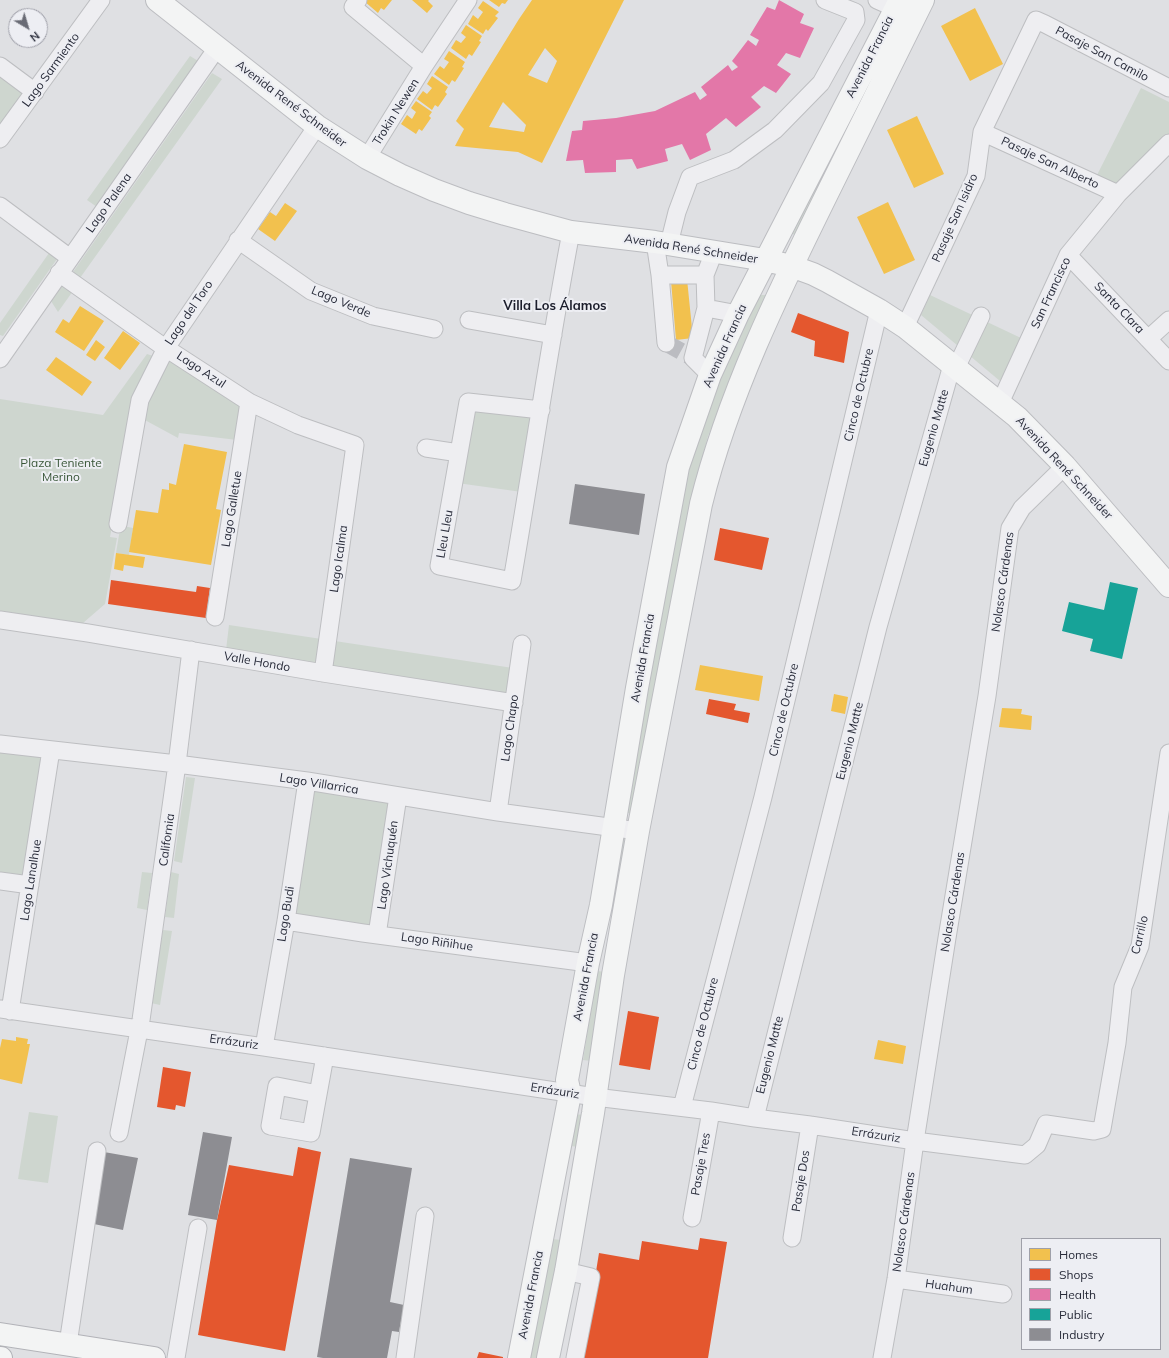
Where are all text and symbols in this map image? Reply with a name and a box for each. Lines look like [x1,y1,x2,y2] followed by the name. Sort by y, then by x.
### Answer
[8,8,48,48] north arrow
[843,14,897,100] street label: Avenida Francia
[1053,23,1151,85] street label: Pasaje San Camilo
[27,29,42,45] text: N
[19,30,83,110] street label: Lago Sarmiento
[233,58,349,150] street label: Avenida René Schneider
[370,76,422,148] street label: Trokin Newen
[999,134,1101,192] street label: Pasaje San Alberto
[83,170,135,236] street label: Lago Palena
[929,171,981,265] street label: Pasaje San Isidro
[623,231,759,267] street label: Avenida René Schneider
[1028,255,1074,331] street label: San Francisco
[162,278,216,348] street label: Lago del Toro
[1091,279,1147,337] street label: Santa Clara
[309,283,373,321] street label: Lago Verde
[503,298,607,314] district label: Villa Los Álamos
[700,302,750,390] street label: Avenida Francia
[841,347,877,443] street label: Cinco de Octubre
[174,349,228,391] street label: Lago Azul
[916,388,952,468] street label: Eugenio Matte
[1013,414,1115,522] street label: Avenida René Schneider
[20,456,102,484] park label: Plaza Teniente Merino
[219,470,245,548] street label: Lago Galletue
[434,509,456,559] street label: Lleu Lleu
[327,524,351,594] street label: Lago Icalma
[989,531,1017,633] street label: Nolasco Cárdenas
[628,612,658,704] street label: Avenida Francia
[223,649,291,675] street label: Valle Hondo
[766,662,802,758] street label: Cinco de Octubre
[498,694,522,762] street label: Lago Chapo
[833,701,867,781] street label: Eugenio Matte
[278,771,360,797] street label: Lago Villarrica
[156,813,178,867] street label: California
[375,820,401,910] street label: Lago Vichuquén
[17,838,45,922] street label: Lago Lanalhue
[938,851,968,953] street label: Nolasco Cárdenas
[275,885,297,943] street label: Lago Budi
[1129,914,1151,956] street label: Carrillo
[400,930,474,954] street label: Lago Riñihue
[570,932,602,1022] street label: Avenida Francia
[685,976,721,1072] street label: Cinco de Octubre
[753,1015,787,1095] street label: Eugenio Matte
[208,1031,260,1053] street label: Errázuriz
[529,1080,581,1102] street label: Errázuriz
[850,1124,902,1146] street label: Errázuriz
[688,1131,714,1197] street label: Pasaje Tres
[789,1149,813,1213] street label: Pasaje Dos
[890,1171,918,1273] street label: Nolasco Cárdenas
[1021,1238,1161,1350] legend
[1059,1247,1098,1262] text: Homes
[515,1250,547,1340] street label: Avenida Francia
[1059,1267,1094,1282] text: Shops
[924,1277,974,1297] street label: Huahum
[1059,1287,1096,1302] text: Health
[1059,1307,1093,1322] text: Public
[1059,1327,1104,1342] text: Industry

